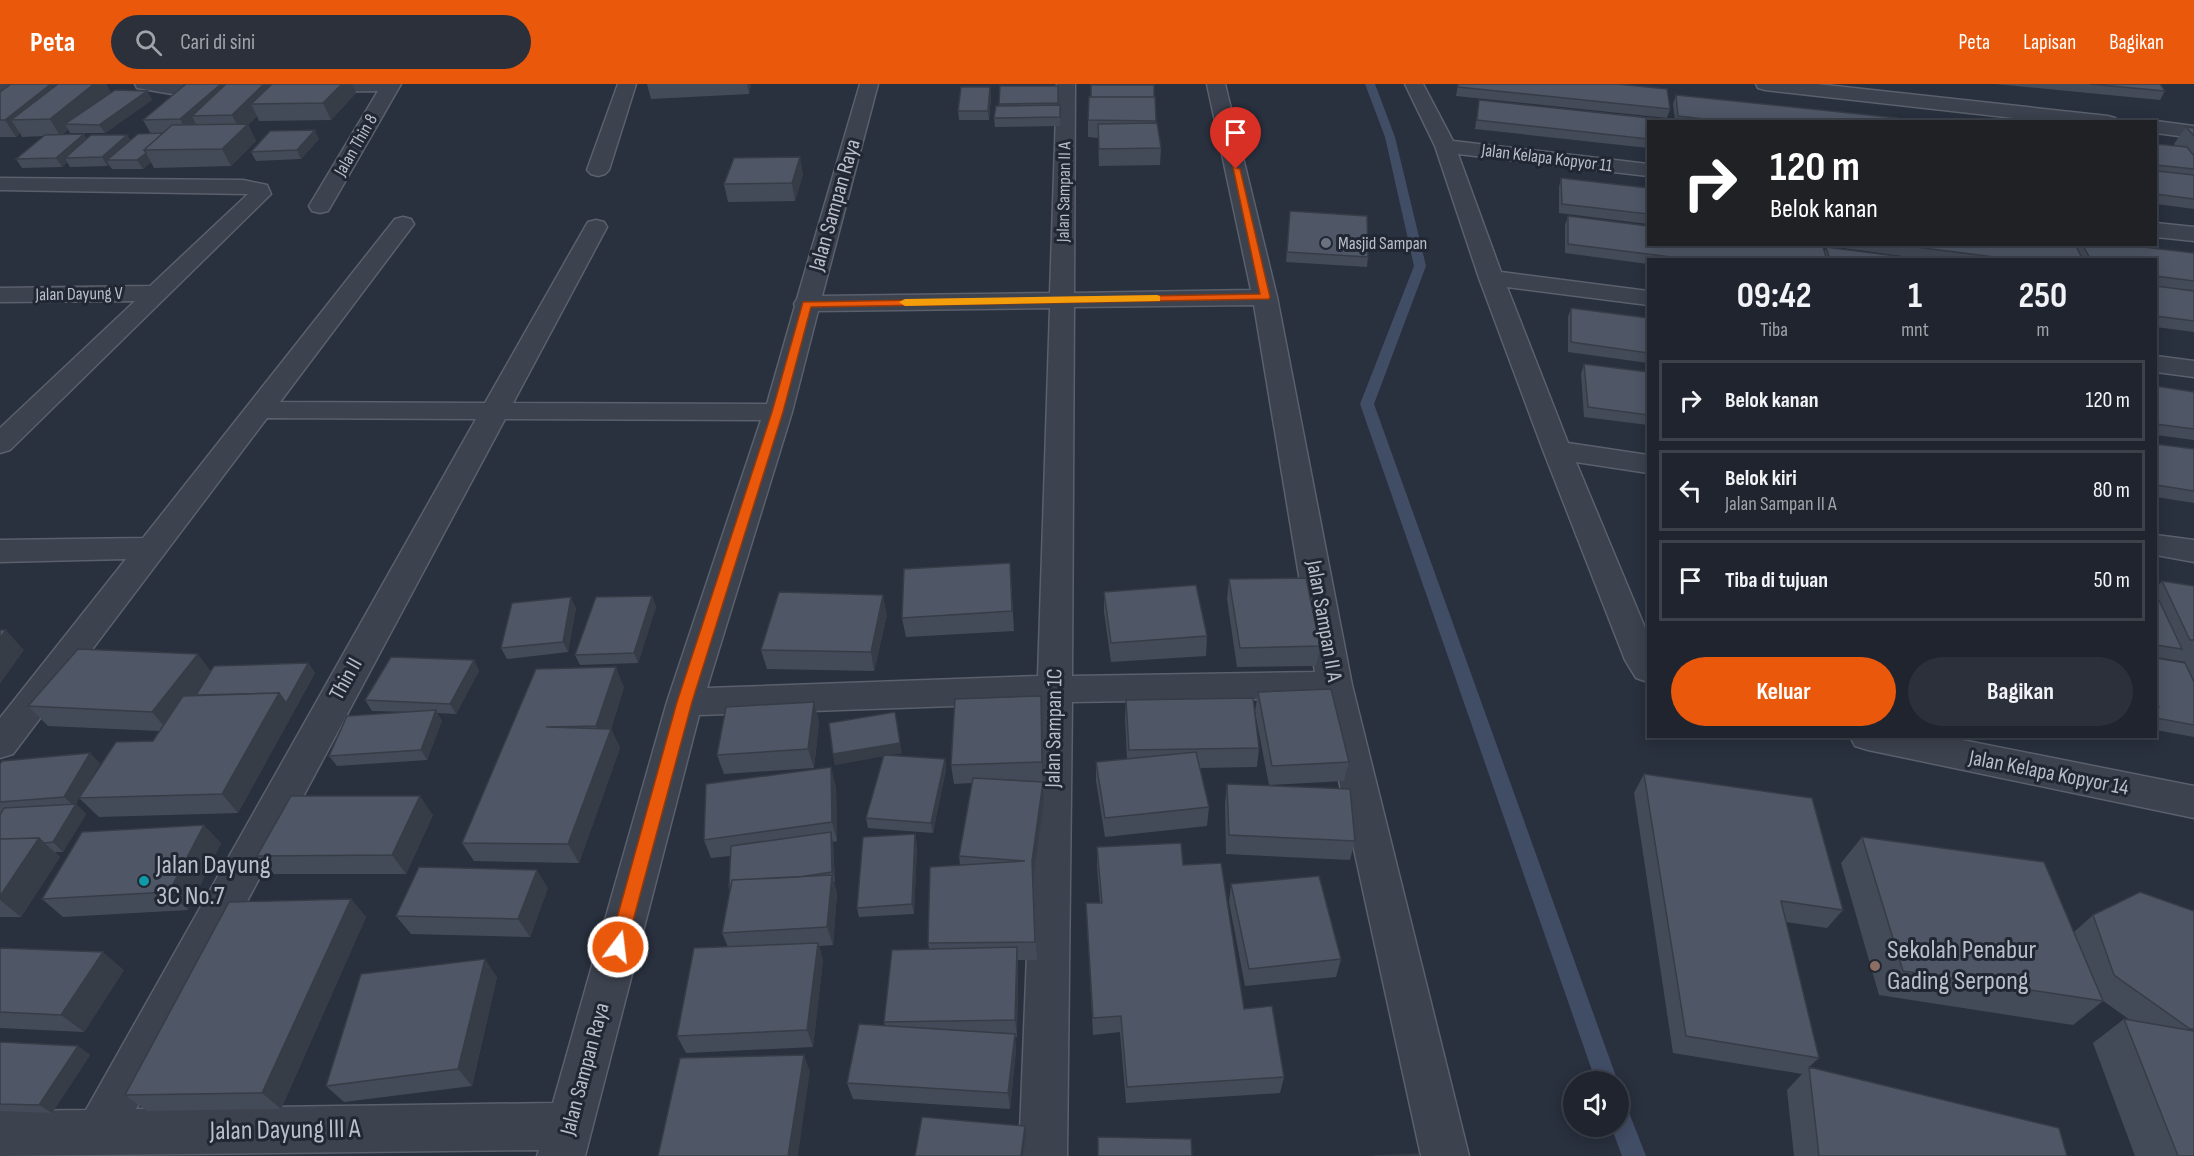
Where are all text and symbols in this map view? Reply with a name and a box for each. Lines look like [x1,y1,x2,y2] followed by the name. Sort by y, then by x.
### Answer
[111,15,531,69] search box
[30,26,75,59] text: Peta
[132,26,165,59] icon: search
[180,29,255,56] text: Cari di sini
[1959,30,1990,55] text: Peta
[2023,30,2076,55] text: Lapisan
[2109,30,2164,55] text: Bagikan
[1210,107,1261,169] pin
[329,110,382,181] street label: Jalan Thin 8
[1219,116,1252,149] icon: arrive
[803,136,867,275] street label: Jalan Sampan Raya
[1479,139,1614,177] street label: Jalan Kelapa Kopyor 11
[1053,141,1075,243] street label: Jalan Sampan II A
[1770,142,1860,193] text: 120 m
[1671,144,1749,222] icon: right
[1770,193,1878,225] text: Belok kanan
[1338,233,1427,254] place label: Masjid Sampan
[1319,236,1333,250] marker: Masjid Sampan
[1737,275,1812,318] text: 09:42
[1908,275,1922,318] text: 1
[2019,275,2067,318] text: 250
[34,283,123,305] street label: Jalan Dayung V
[1760,318,1788,342] text: Tiba
[1901,318,1929,342] text: mnt
[2036,318,2049,342] text: m
[1674,384,1707,417] icon: right
[1725,387,1818,414] text: Belok kanan
[2086,387,2130,414] text: 120 m
[1725,465,1797,492] text: Belok kiri
[1674,474,1707,507] icon: left
[2093,477,2130,504] text: 80 m
[1725,492,1837,516] text: Jalan Sampan II A
[1300,557,1348,684] street label: Jalan Sampan II A
[1674,564,1707,597] icon: arrive
[1725,567,1828,594] text: Tiba di tujuan
[2094,567,2130,594] text: 50 m
[324,653,368,705] street label: Thin II
[1671,657,1896,726] button: Keluar
[1908,657,2133,726] button: Bagikan
[1039,668,1069,789] street label: Jalan Sampan 1C
[1966,744,2131,802] street label: Jalan Kelapa Kopyor 14
[155,849,271,912] place label: Jalan Dayung 3C No.7
[137,874,151,888] marker: Jalan Dayung 3C No.7
[586,915,650,979] position arrow
[1887,934,2036,997] place label: Sekolah Penabur Gading Serpong
[1868,959,1882,973] marker: Sekolah Penabur Gading Serpong
[554,1000,616,1139] street label: Jalan Sampan Raya
[1563,1071,1629,1137] map controls
[1563,1071,1629,1137] button: sound
[208,1113,361,1147] street label: Jalan Dayung III A

